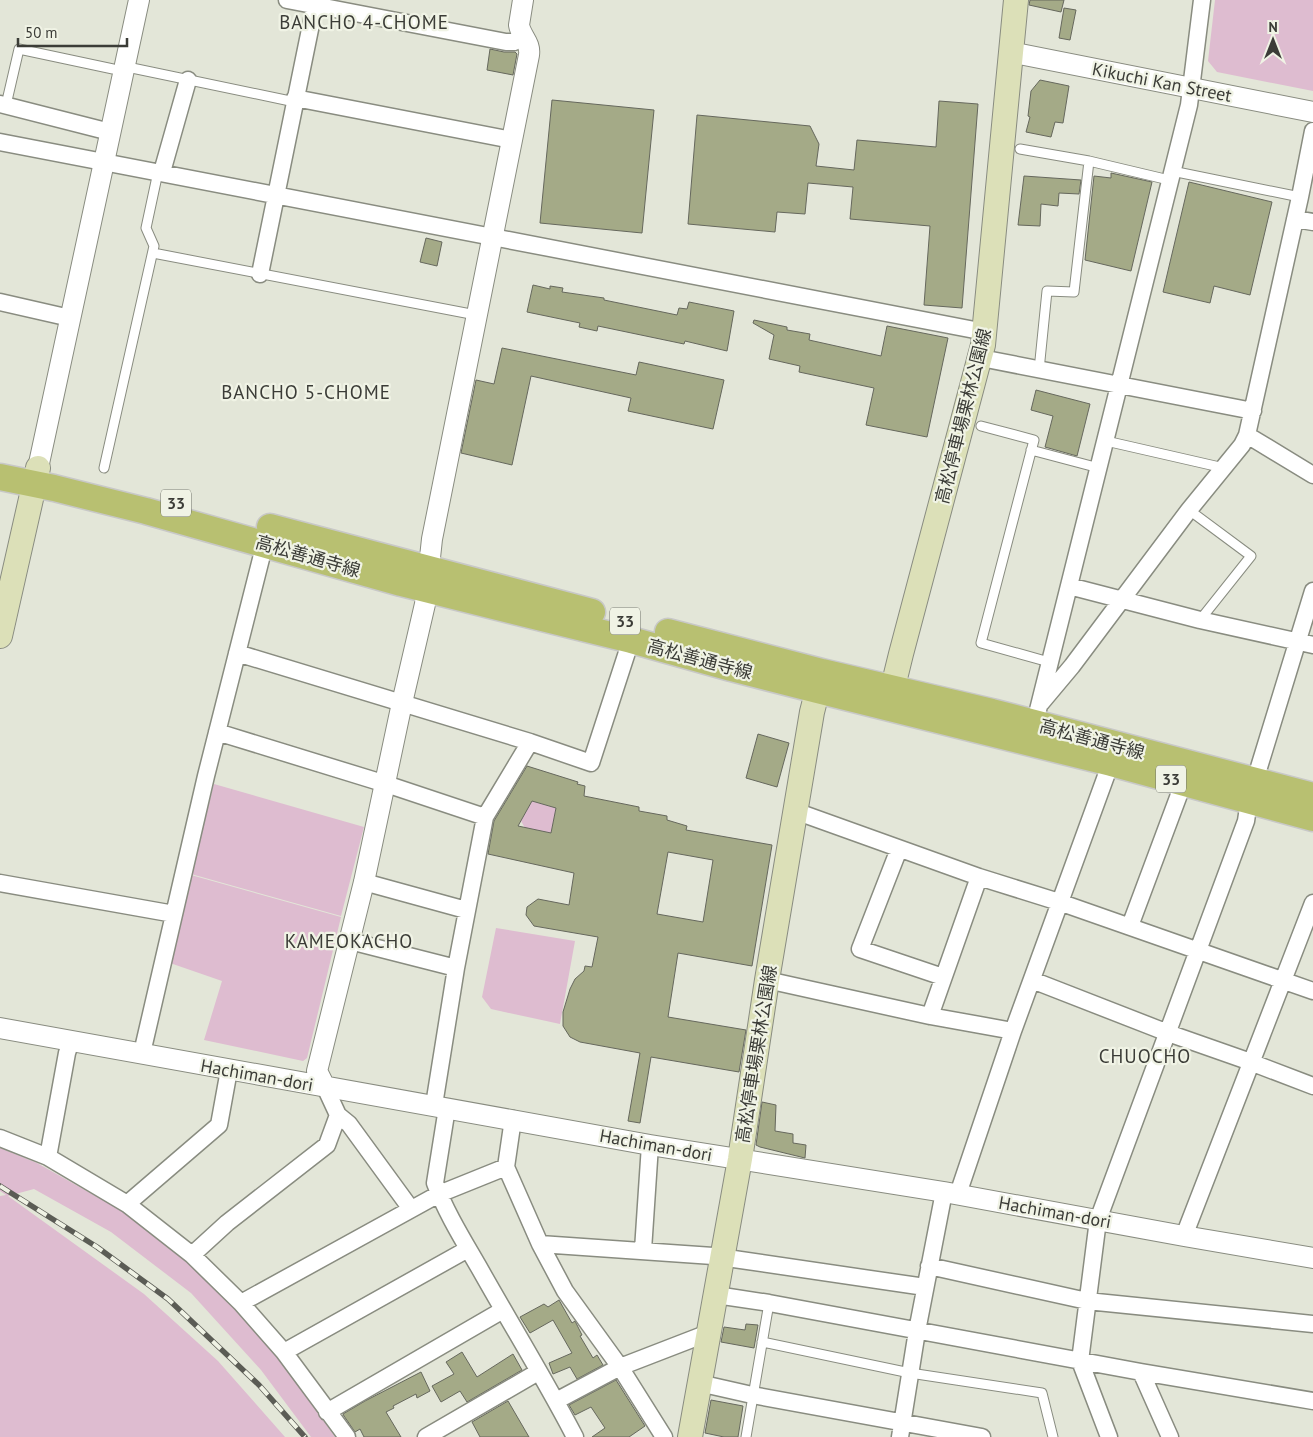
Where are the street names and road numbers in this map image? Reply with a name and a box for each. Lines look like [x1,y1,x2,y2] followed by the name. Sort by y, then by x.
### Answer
[1090,57,1234,107] street label: Kikuchi Kan Street
[930,326,996,506] street label: 高松停車場栗林公園線
[161,489,191,516] road number: 33
[253,530,363,582] street label: 高松善通寺線
[610,608,640,634] road number: 33
[645,634,755,684] street label: 高松善通寺線
[1037,714,1147,764] street label: 高松善通寺線
[1156,766,1186,792] road number: 33
[731,963,781,1145] street label: 高松停車場栗林公園線
[199,1054,315,1096] street label: Hachiman-dori
[598,1124,714,1166] street label: Hachiman-dori
[997,1191,1113,1233] street label: Hachiman-dori

